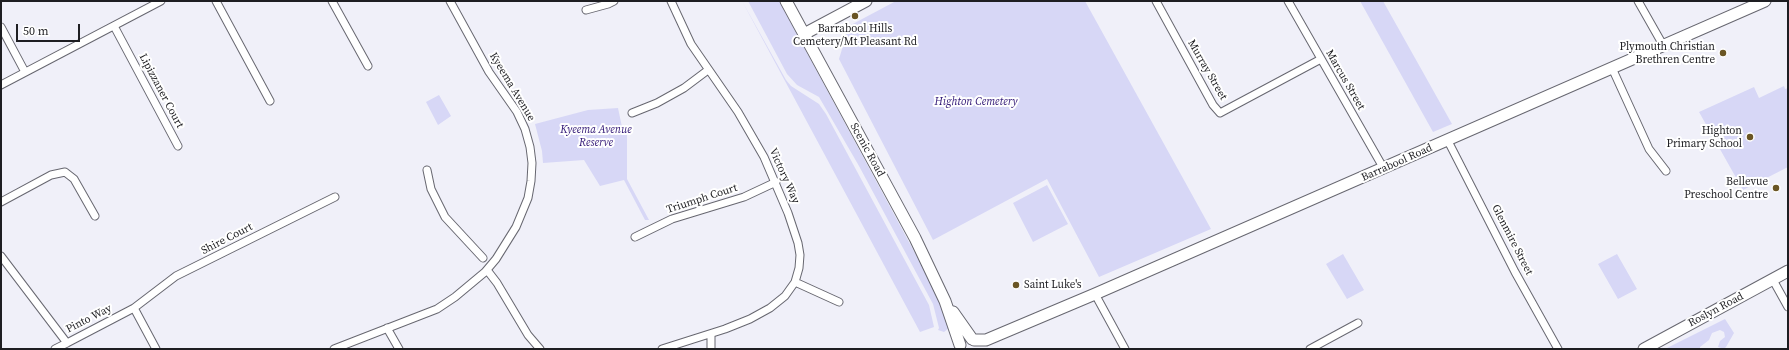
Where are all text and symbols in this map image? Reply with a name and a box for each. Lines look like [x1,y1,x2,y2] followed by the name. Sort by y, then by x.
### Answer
[850,11,860,21] marker: Barrabool Hills Cemetery/Mt Pleasant Rd
[18,16,82,42] scale bar
[793,22,917,48] place label: Barrabool Hills Cemetery/Mt Pleasant Rd
[23,23,49,39] text: 50 m
[1184,38,1230,102] street label: Murray Street
[1619,40,1715,66] place label: Plymouth Christian Brethren Centre
[1322,48,1368,112] street label: Marcus Street
[1718,48,1728,58] marker: Plymouth Christian Brethren Centre
[486,50,538,124] street label: Kyeema Avenue
[136,52,186,130] street label: Lipizzaner Court
[935,95,1017,109] park label: Highton Cemetery
[847,121,887,179] street label: Scenic Road
[560,123,632,149] park label: Kyeema Avenue Reserve
[1667,124,1742,150] place label: Highton Primary School
[1745,132,1755,142] marker: Highton Primary School
[1359,141,1435,185] street label: Barrabool Road
[766,146,802,206] street label: Victory Way
[1684,175,1768,201] place label: Bellevue Preschool Centre
[665,181,739,217] street label: Triumph Court
[1771,183,1781,193] marker: Bellevue Preschool Centre
[1489,203,1535,277] street label: Glenmire Street
[199,220,255,258] street label: Shire Court
[1024,278,1082,292] place label: Saint Luke's
[1011,280,1021,290] marker: Saint Luke's
[1686,290,1746,330] street label: Roslyn Road
[64,302,114,336] street label: Pinto Way

